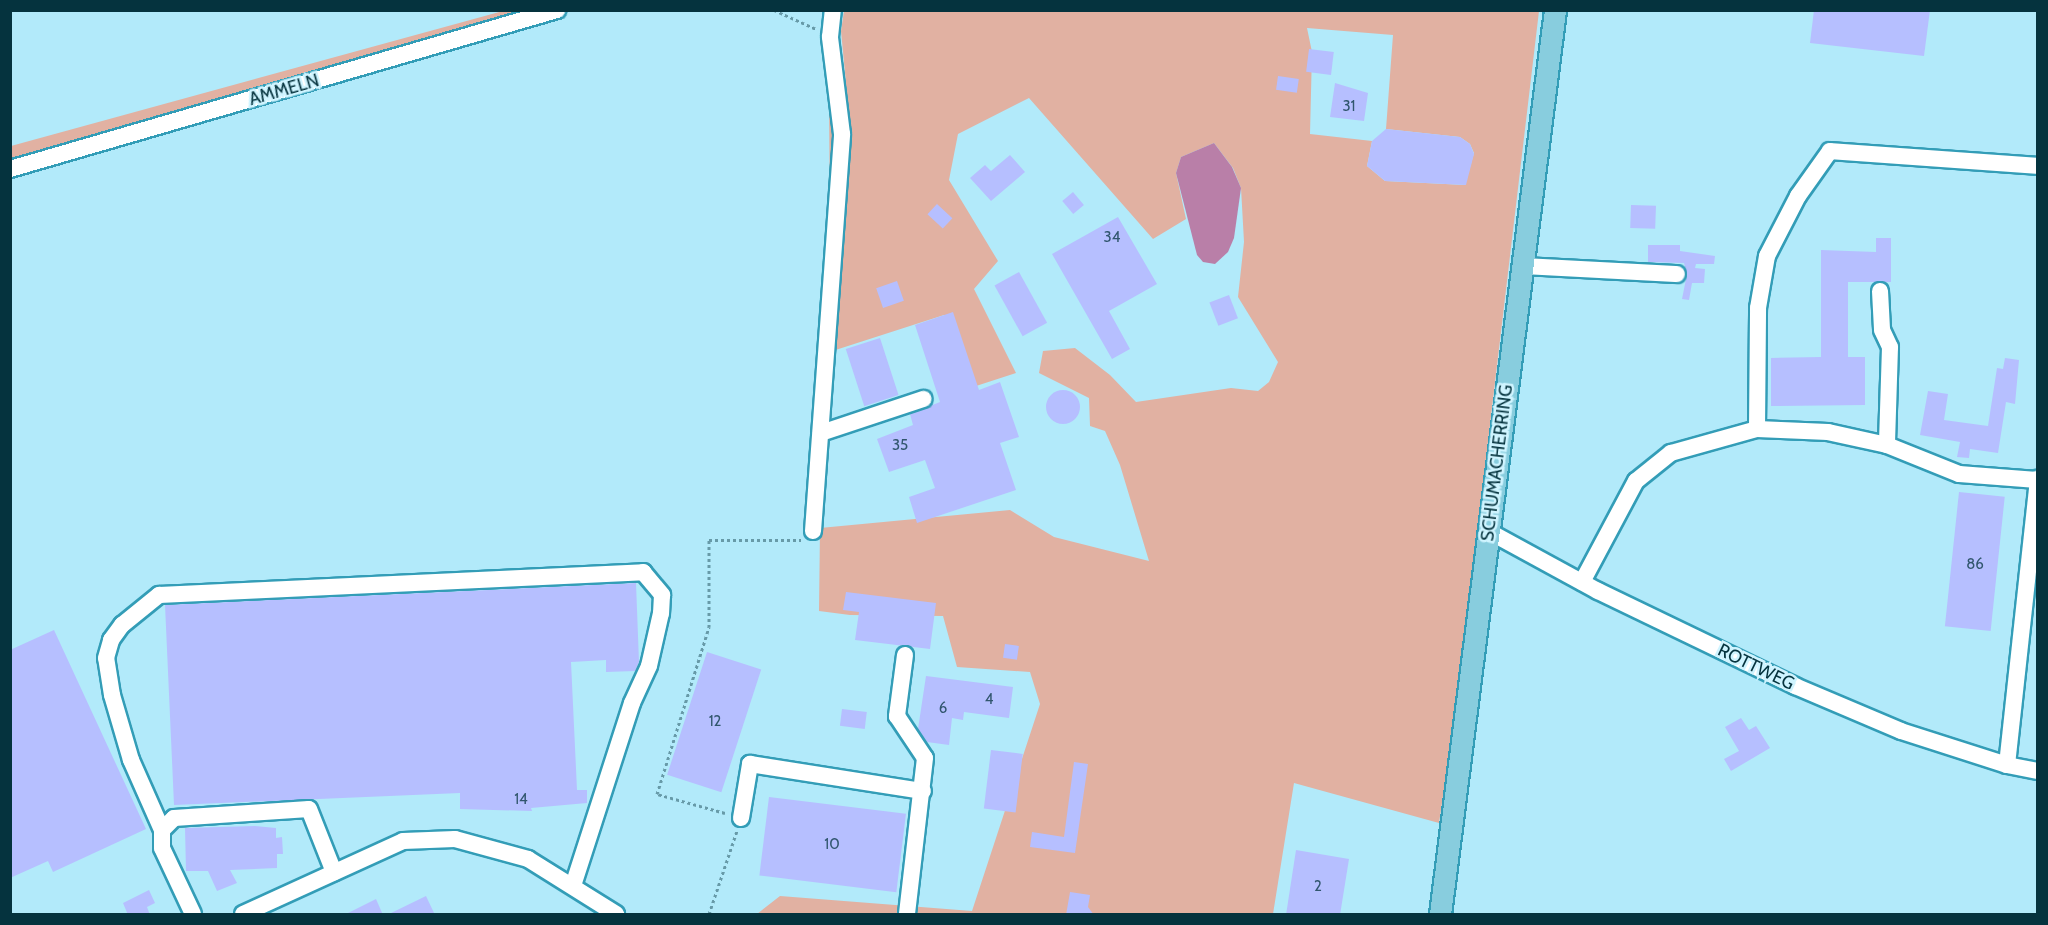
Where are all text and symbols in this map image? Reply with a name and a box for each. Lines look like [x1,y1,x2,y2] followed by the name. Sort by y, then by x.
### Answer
[246,70,322,110] street label: AMMELN
[1342,98,1356,116] house number: 31
[1104,229,1120,247] house number: 34
[1477,384,1517,542] street label: SCHUMACHERRING
[892,437,908,455] house number: 35
[1966,556,1984,574] house number: 86
[1714,639,1798,695] street label: ROTTWEG
[985,691,993,709] house number: 4
[939,700,947,718] house number: 6
[709,713,721,731] house number: 12
[514,791,528,809] house number: 14
[824,836,840,854] house number: 10
[1314,878,1322,896] house number: 2

